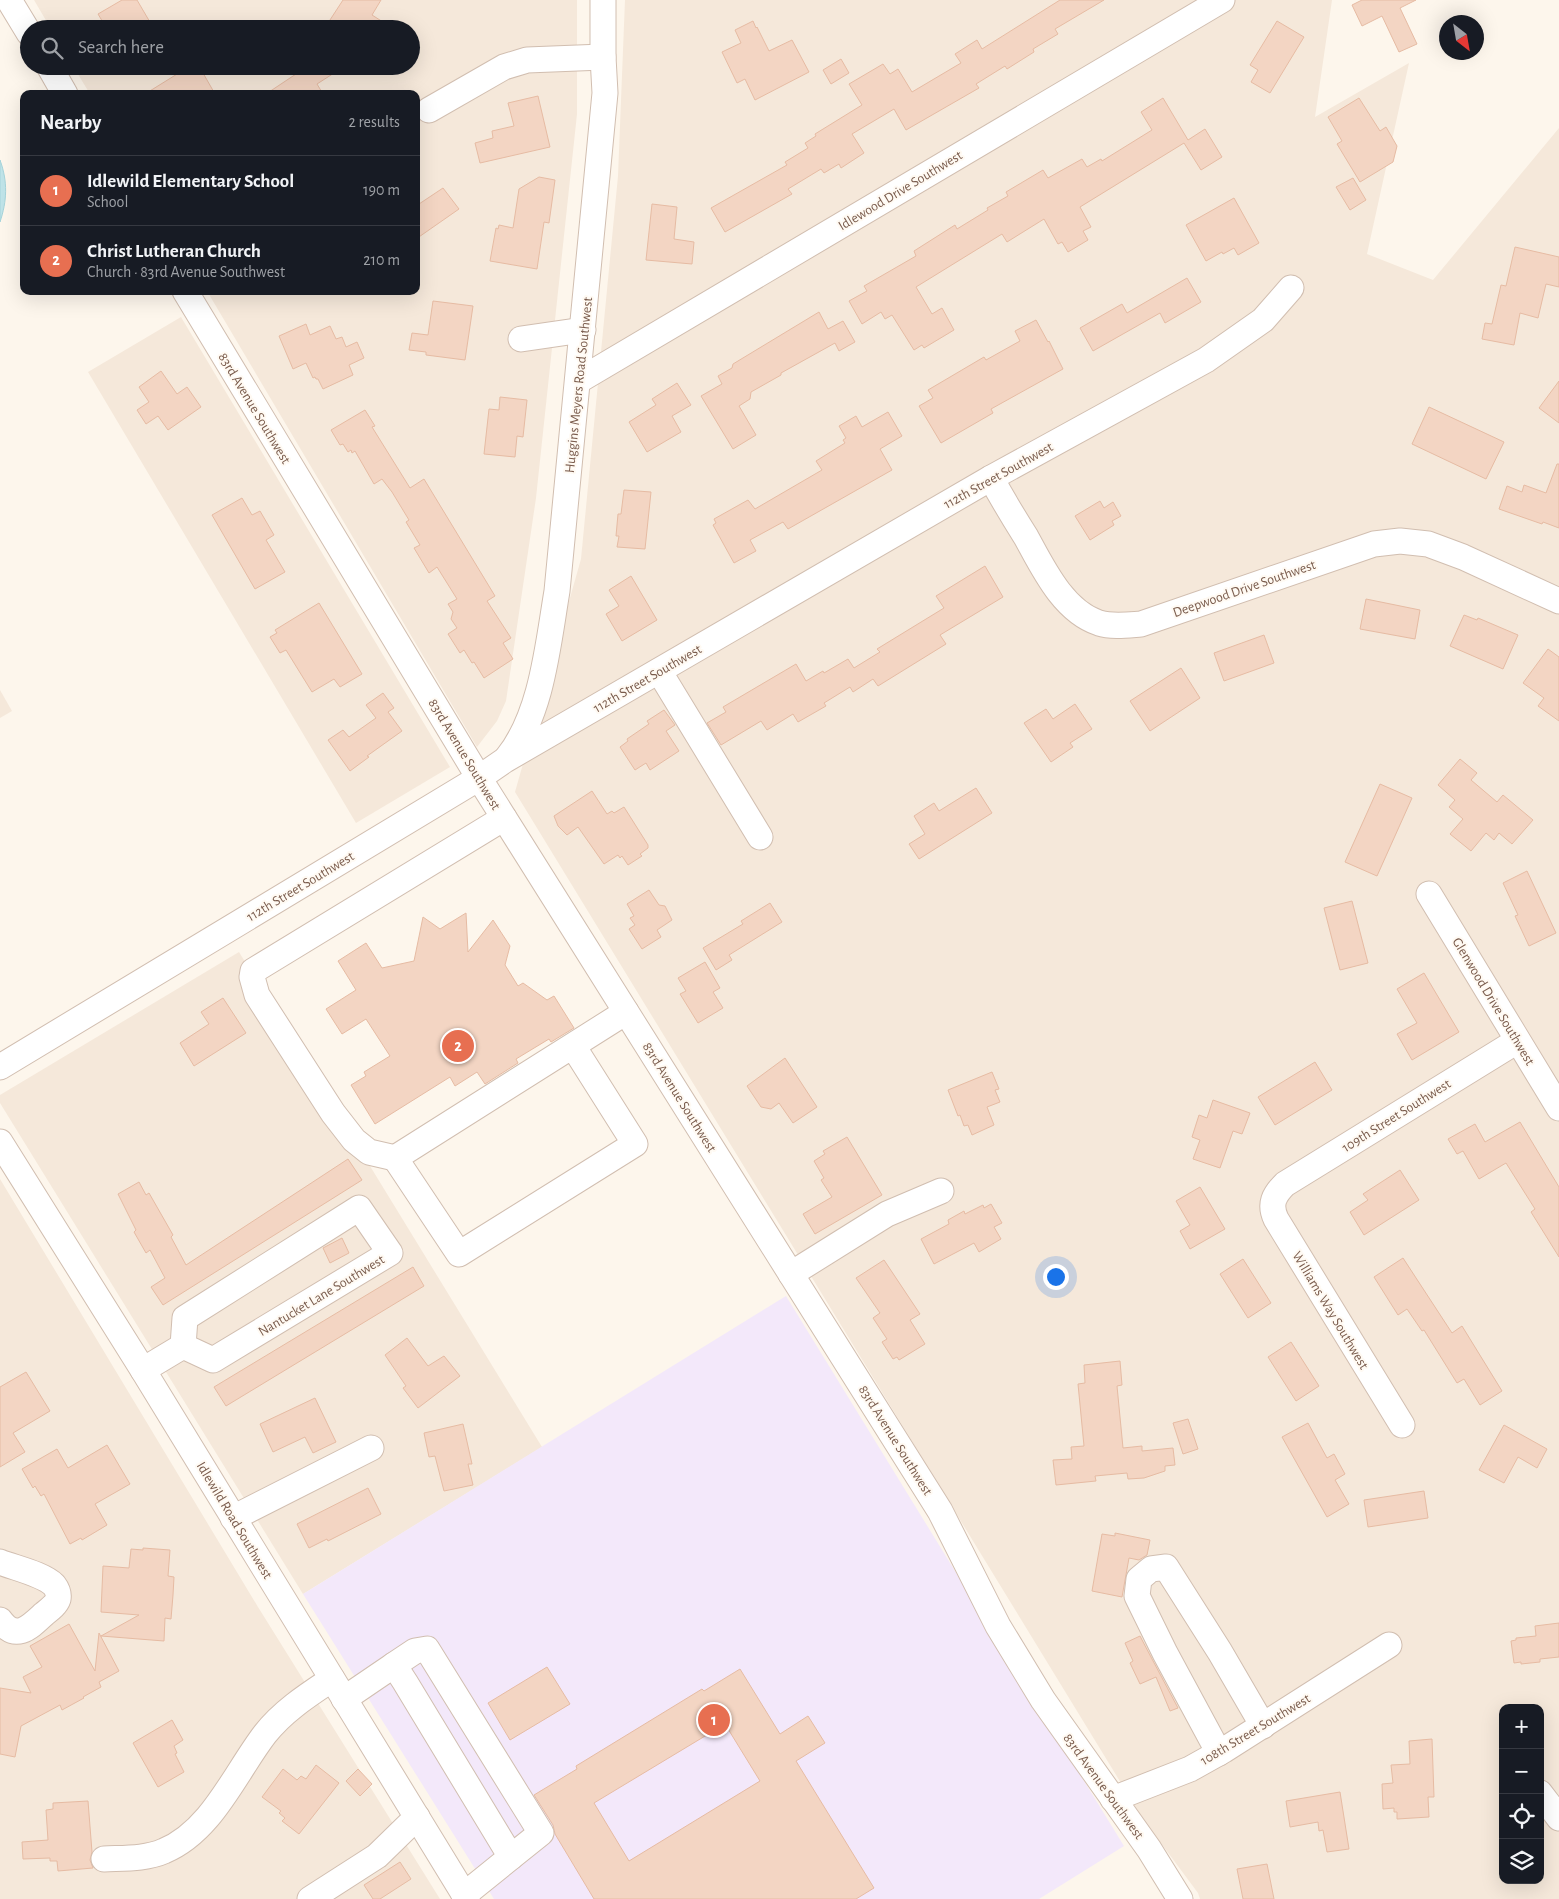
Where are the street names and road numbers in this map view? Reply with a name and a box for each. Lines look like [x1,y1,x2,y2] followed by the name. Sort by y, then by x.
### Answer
[836,148,965,233] street label: Idlewood Drive Southwest
[563,296,595,474] street label: Huggins Meyers Road Southwest
[215,351,293,467] street label: 83rd Avenue Southwest
[942,440,1056,512] street label: 112th Street Southwest
[1171,558,1318,620] street label: Deepwood Drive Southwest
[591,642,704,716] street label: 112th Street Southwest
[425,697,503,813] street label: 83rd Avenue Southwest
[244,849,357,924] street label: 112th Street Southwest
[1449,935,1537,1068] street label: Glenwood Drive Southwest
[640,1040,719,1155] street label: 83rd Avenue Southwest
[1340,1076,1454,1155] street label: 109th Street Southwest
[1289,1249,1371,1372] street label: Williams Way Southwest
[256,1252,388,1339] street label: Nantucket Lane Southwest
[856,1383,935,1498] street label: 83rd Avenue Southwest
[194,1460,275,1582] street label: Idlewild Road Southwest
[1198,1691,1313,1768] street label: 108th Street Southwest
[1060,1731,1146,1842] street label: 83rd Avenue Southwest

